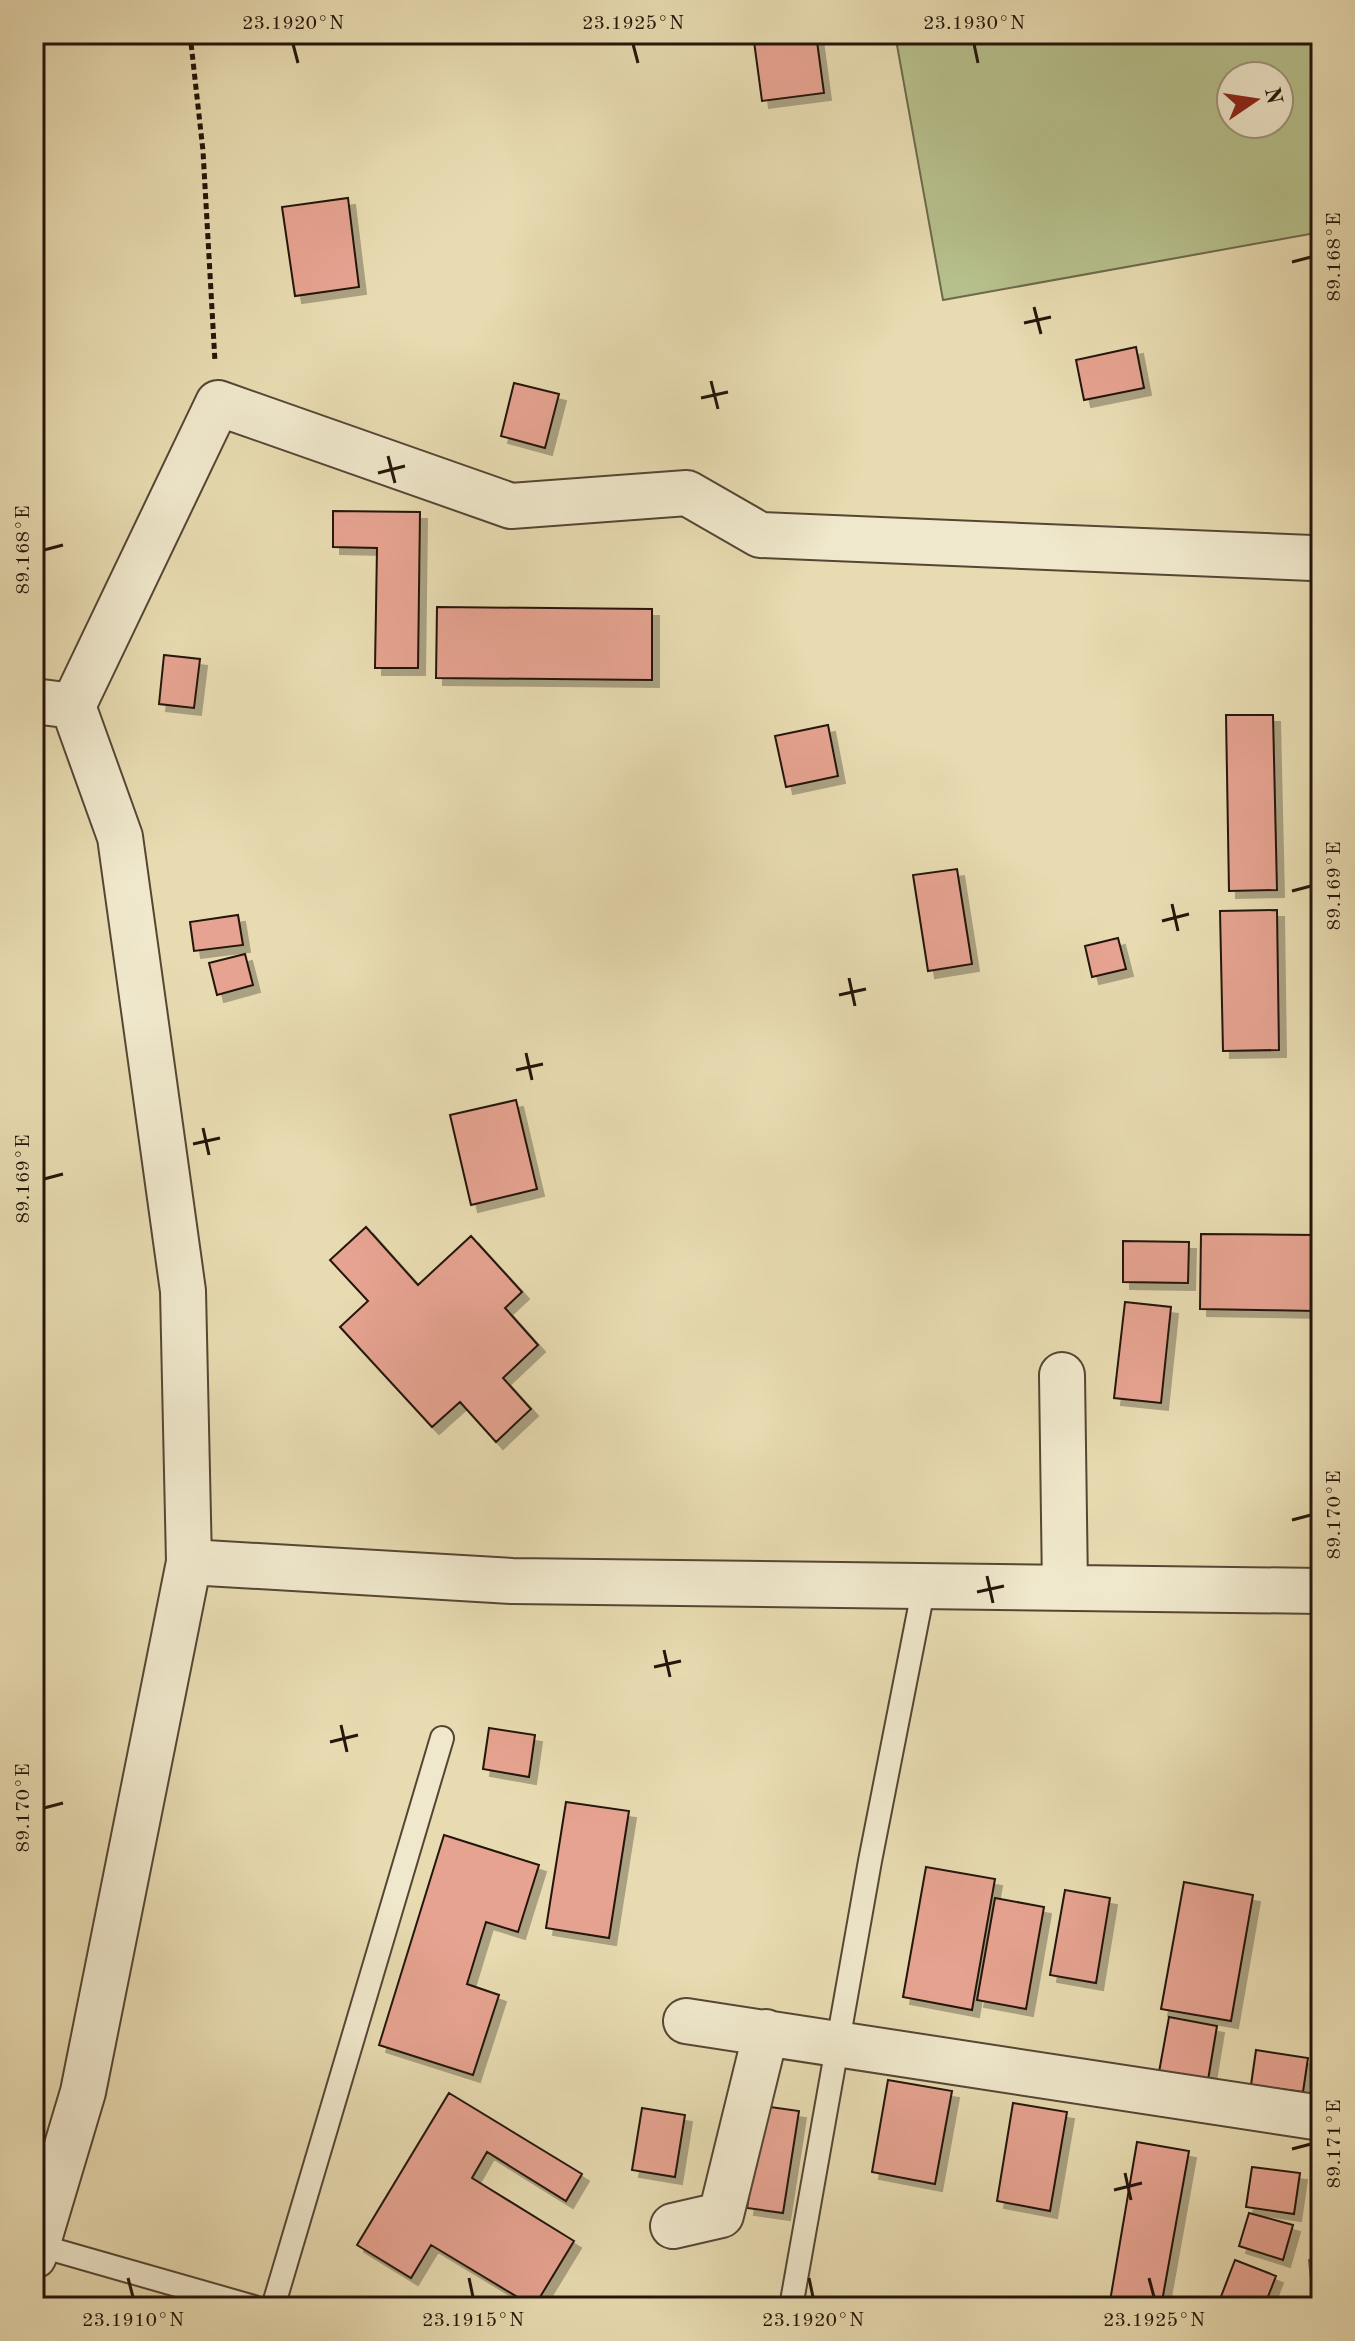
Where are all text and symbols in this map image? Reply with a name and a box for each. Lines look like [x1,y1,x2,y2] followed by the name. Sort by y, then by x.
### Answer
[242,14,344,34] text: 23.1920°N
[582,14,684,34] text: 23.1925°N
[923,14,1025,34] text: 23.1930°N
[1215,60,1295,140] north arrow
[1260,85,1285,107] text: N
[1325,213,1345,302] text: 89.168°E
[14,506,34,595] text: 89.168°E
[1325,842,1345,931] text: 89.169°E
[14,1135,34,1224] text: 89.169°E
[1325,1471,1345,1560] text: 89.170°E
[14,1764,34,1853] text: 89.170°E
[1325,2100,1345,2189] text: 89.171°E
[82,2311,184,2331] text: 23.1910°N
[422,2311,524,2331] text: 23.1915°N
[762,2311,864,2331] text: 23.1920°N
[1103,2311,1205,2331] text: 23.1925°N

